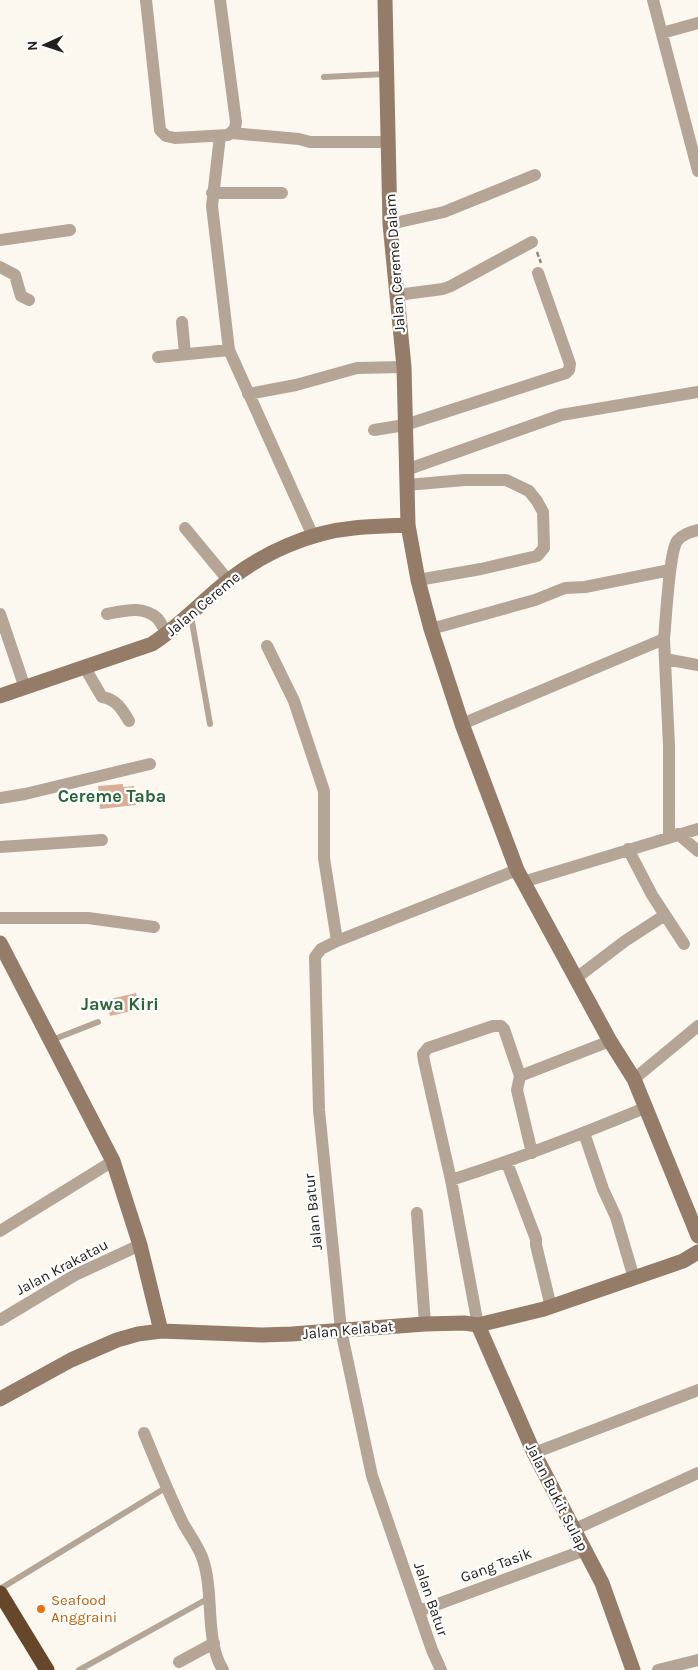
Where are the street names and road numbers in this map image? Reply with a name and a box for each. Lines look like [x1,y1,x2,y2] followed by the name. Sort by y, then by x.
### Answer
[381,193,409,333] street label: Jalan Cereme Dalam
[162,568,244,640] street label: Jalan Cereme
[300,1172,326,1251] street label: Jalan Batur
[13,1235,111,1299] street label: Jalan Krakatau
[302,1317,395,1343] street label: Jalan Kelabat
[522,1440,592,1554] street label: Jalan Bukit Sulap
[458,1544,534,1586] street label: Gang Tasik
[410,1560,452,1639] street label: Jalan Batur

